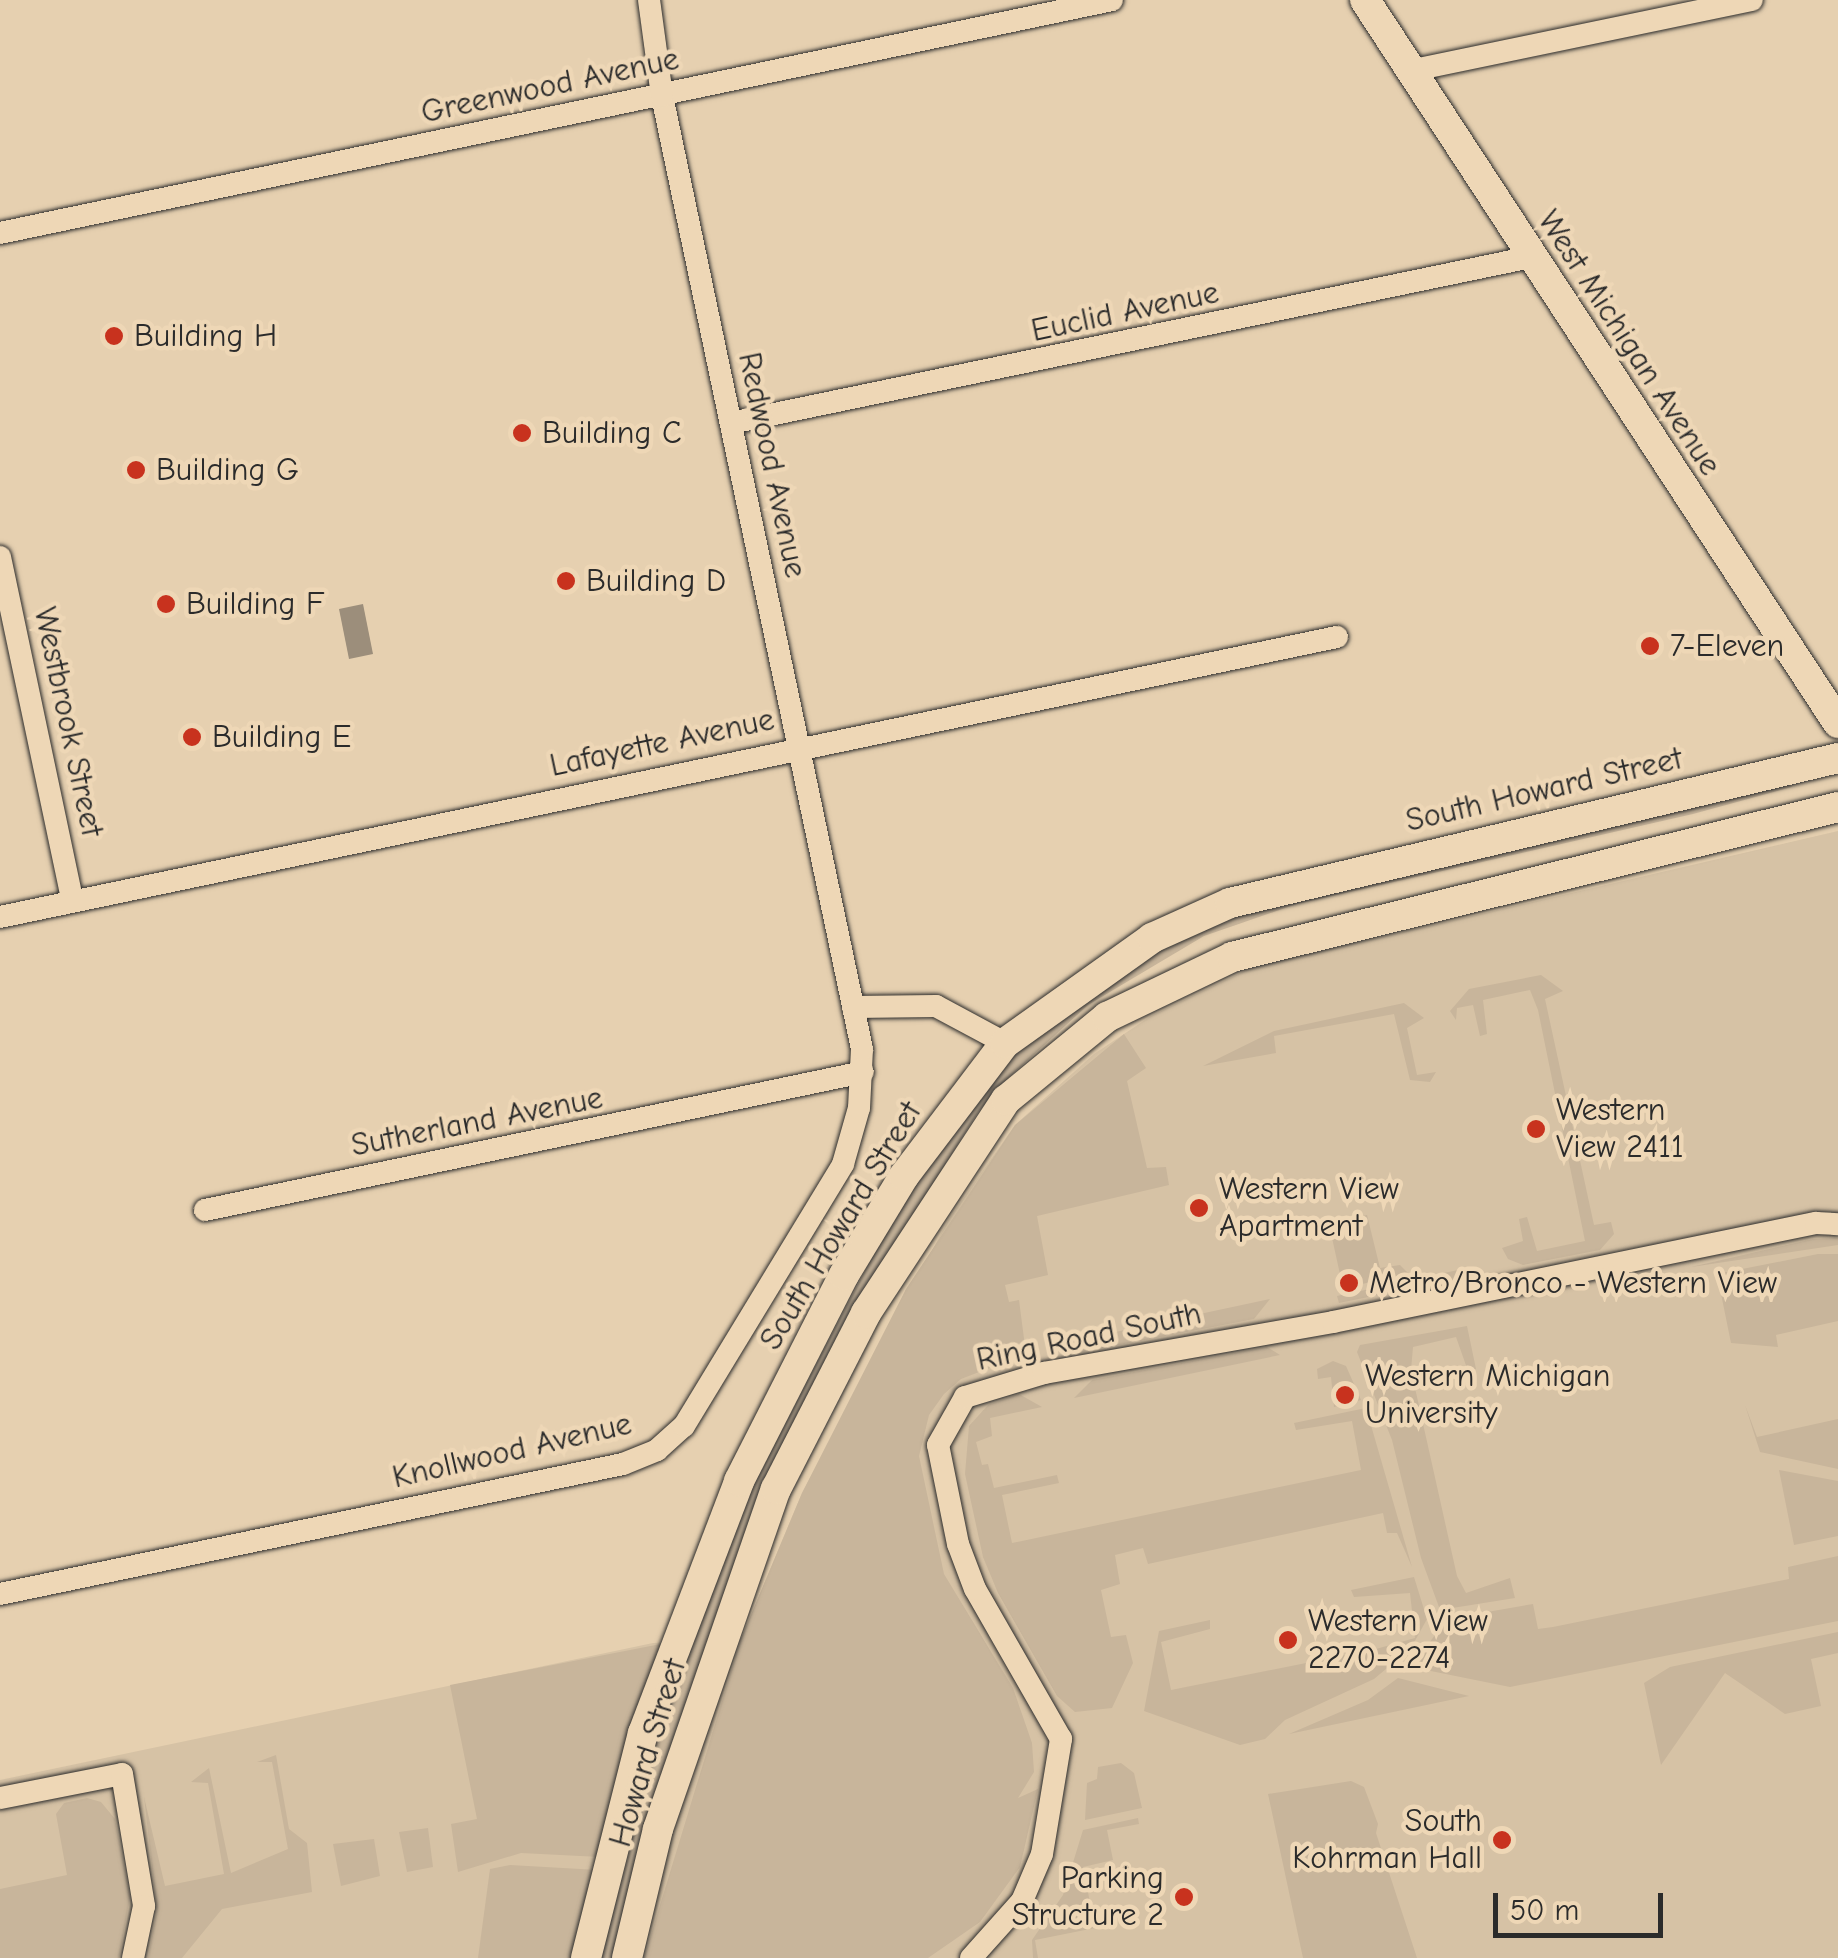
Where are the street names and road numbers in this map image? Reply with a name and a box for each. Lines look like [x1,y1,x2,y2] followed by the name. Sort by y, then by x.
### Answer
[418,40,682,132] street label: Greenwood Avenue
[1529,203,1729,483] street label: West Michigan Avenue
[1028,273,1222,351] street label: Euclid Avenue
[729,349,815,581] street label: Redwood Avenue
[25,604,111,840] street label: Westbrook Street
[546,700,778,786] street label: Lafayette Avenue
[1402,740,1686,840] street label: South Howard Street
[348,1079,606,1165] street label: Sutherland Avenue
[752,1095,930,1357] street label: South Howard Street
[973,1294,1205,1380] street label: Ring Road South
[389,1405,635,1497] street label: Knollwood Avenue
[601,1654,695,1852] street label: Howard Street

